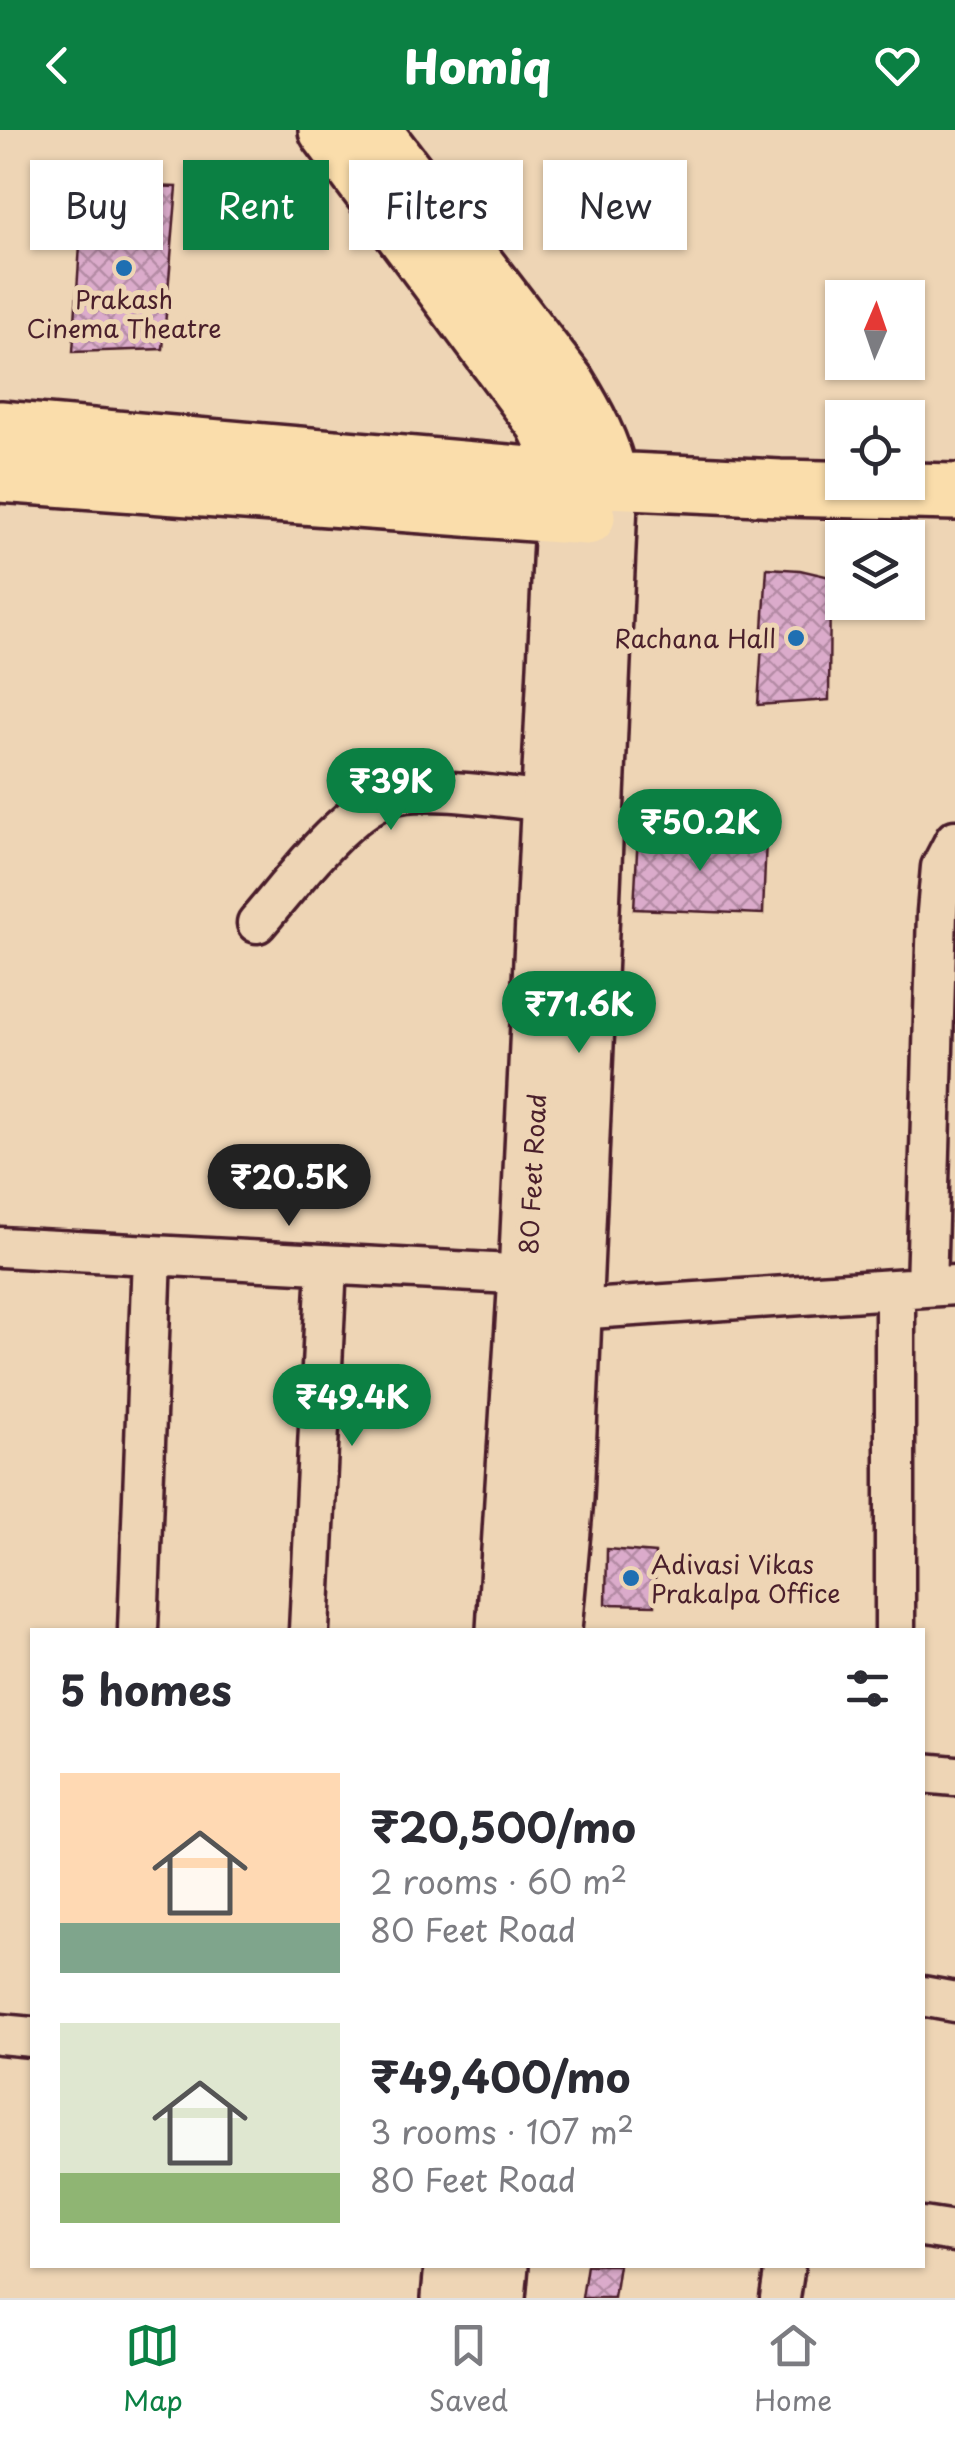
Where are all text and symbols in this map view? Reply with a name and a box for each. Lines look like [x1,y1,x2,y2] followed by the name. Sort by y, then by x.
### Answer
[404,31,551,99] text: Homiq
[30,38,85,93] icon: back
[870,38,925,93] icon: heart
[30,160,163,250] chip: Buy
[183,160,329,250] chip: Rent
[349,160,523,250] chip: Filters
[543,160,687,250] chip: New
[113,257,135,279] marker: Prakash Cinema Theatre
[26,280,222,347] place label: Prakash Cinema Theatre
[825,280,925,380] north arrow
[825,280,925,620] map controls
[825,400,925,500] button: locate
[825,520,925,620] button: layers
[614,619,776,657] place label: Rachana Hall
[785,627,807,649] marker: Rachana Hall
[332,748,450,833] pin: ₹39K
[349,756,433,804] text: ₹39K
[619,789,781,874] pin: ₹50.2K
[640,797,760,845] text: ₹50.2K
[498,971,660,1056] pin: ₹71.6K
[524,979,634,1027] text: ₹71.6K
[509,1093,555,1255] street label: 80 Feet Road
[208,1144,370,1229] pin: ₹20.5K
[230,1152,348,1200] text: ₹20.5K
[271,1364,433,1449] pin: ₹49.4K
[295,1372,409,1420] text: ₹49.4K
[651,1545,840,1612] place label: Adivasi Vikas Prakalpa Office
[620,1567,642,1589] marker: Adivasi Vikas Prakalpa Office
[60,1657,232,1720] text: 5 homes
[840,1661,895,1716] icon: filters
[370,1794,636,1857] text: ₹20,500/mo
[140,1813,260,1933] icon: home
[370,1857,627,1905] text: 2 rooms · 60 m²
[370,1905,576,1953] text: 80 Feet Road
[370,2044,631,2107] text: ₹49,400/mo
[140,2063,260,2183] icon: home
[370,2107,634,2155] text: 3 rooms · 107 m²
[370,2155,576,2203] text: 80 Feet Road
[123,2318,183,2421] tab: Map
[429,2318,508,2421] tab: Saved
[754,2318,832,2421] tab: Home

